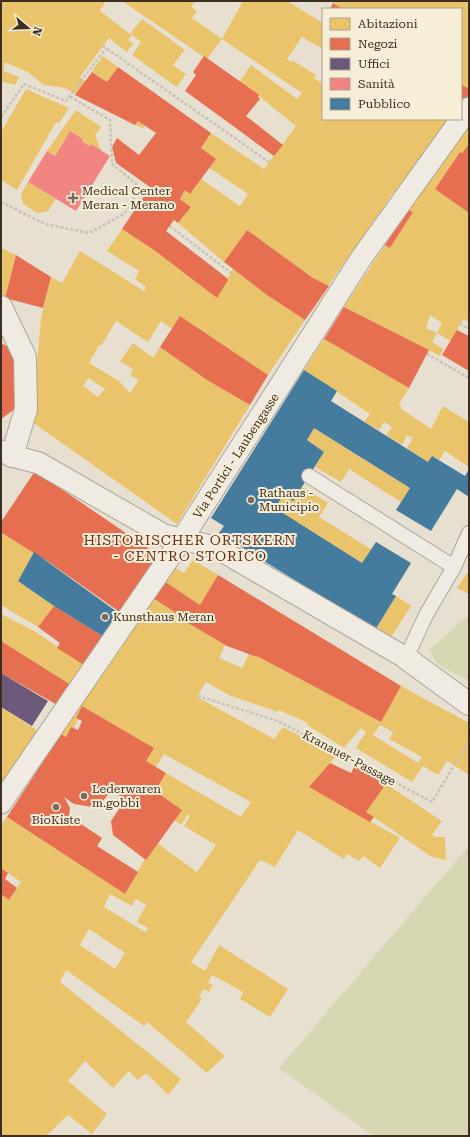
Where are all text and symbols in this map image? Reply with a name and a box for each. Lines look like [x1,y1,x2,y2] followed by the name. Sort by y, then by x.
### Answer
[8,8,48,48] north arrow
[322,8,462,120] legend
[358,17,418,31] text: Abitazioni
[29,25,45,38] text: N
[358,37,398,51] text: Negozi
[358,57,390,71] text: Uffici
[358,77,395,91] text: Sanità
[358,97,410,111] text: Pubblico
[82,184,175,212] place label: Medical Center Meran - Merano
[67,192,79,204] marker: Medical Center Meran - Merano
[190,390,282,521] street label: Via Portici - Laubengasse
[259,486,319,514] place label: Rathaus - Municipio
[246,495,256,505] marker: Rathaus - Municipio
[84,532,296,564] district label: HISTORISCHER ORTSKERN - CENTRO STORICO
[113,610,214,624] place label: Kunsthaus Meran
[100,612,110,622] marker: Kunsthaus Meran
[300,728,398,789] street label: Kranauer-Passage
[92,782,161,810] place label: Lederwaren m.gobbi
[79,791,89,801] marker: Lederwaren m.gobbi
[51,802,61,812] marker: BioKiste
[32,813,81,827] place label: BioKiste

